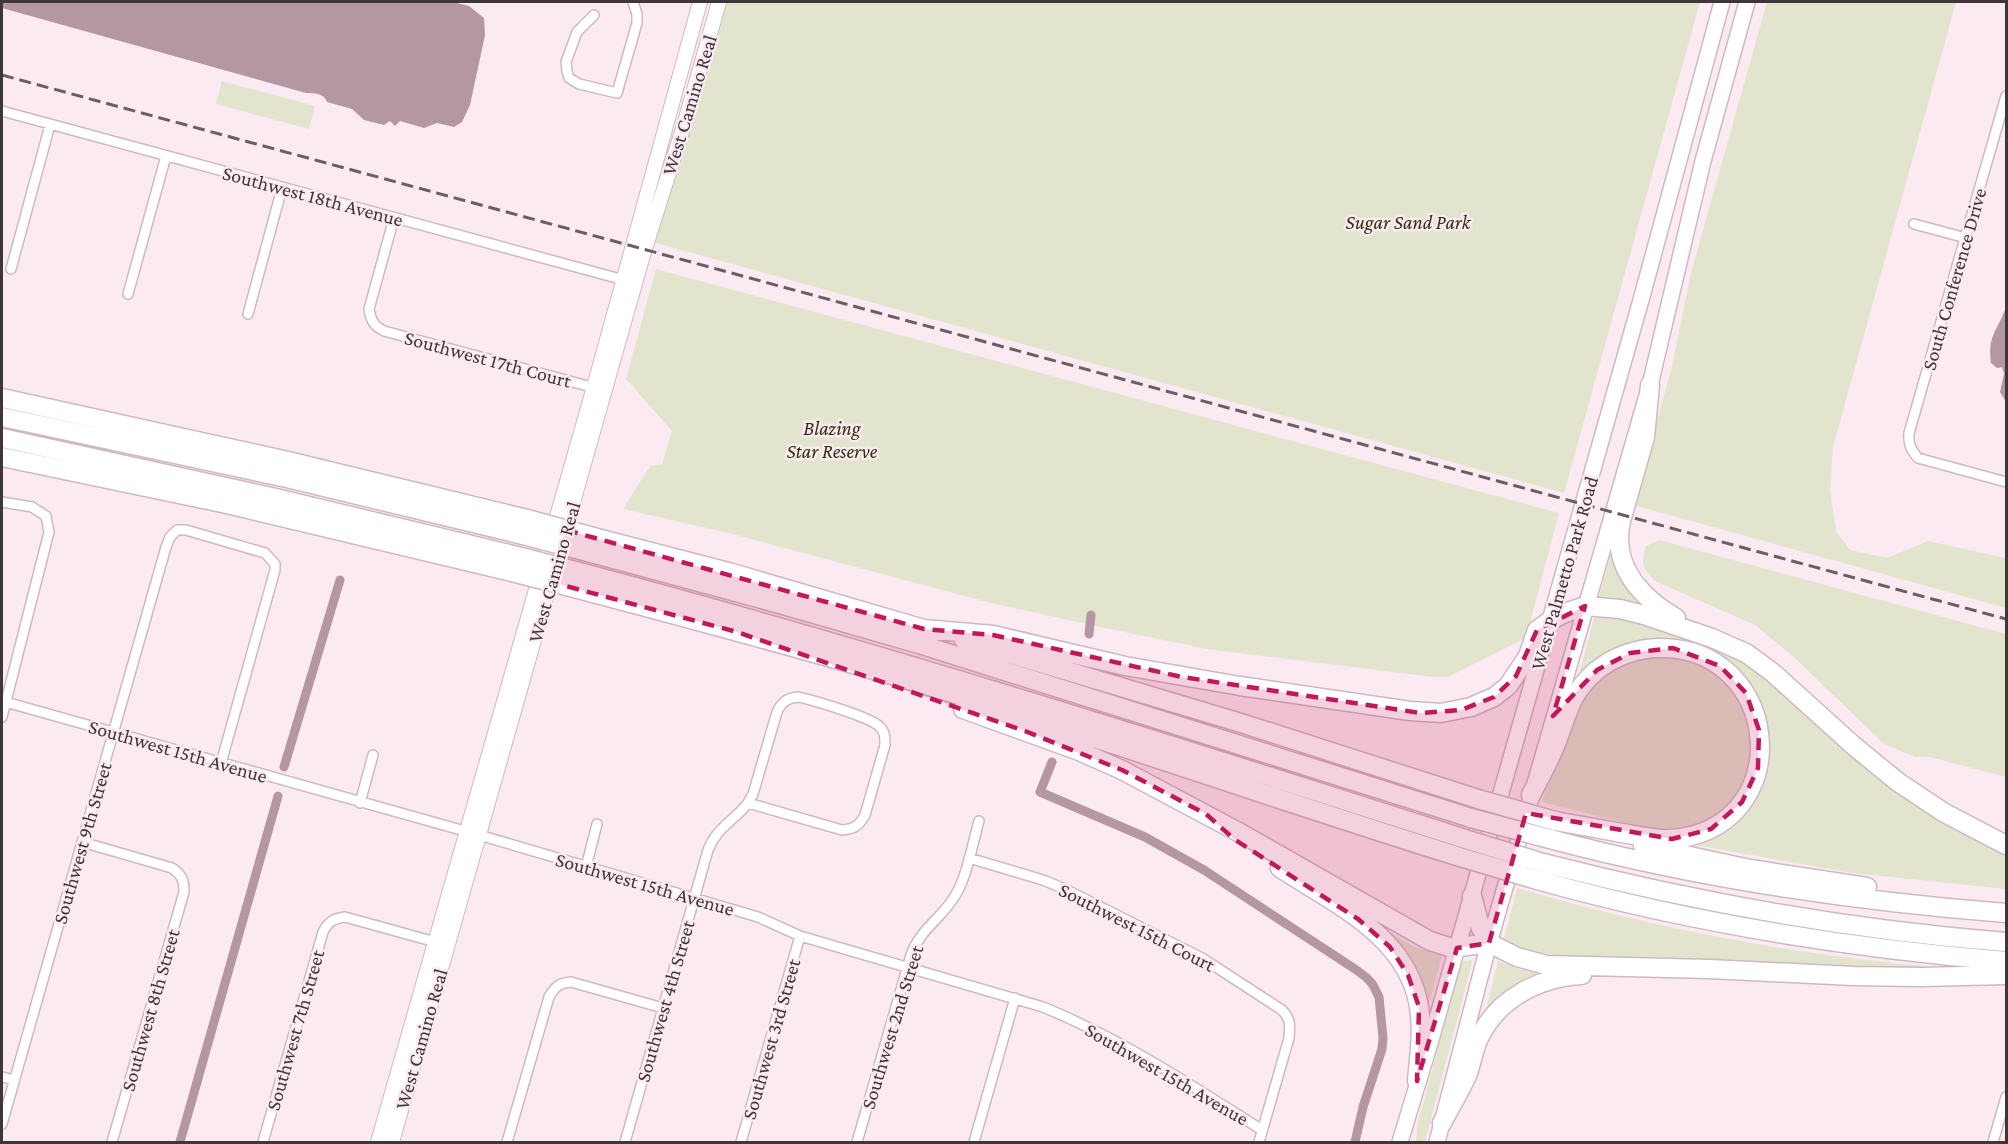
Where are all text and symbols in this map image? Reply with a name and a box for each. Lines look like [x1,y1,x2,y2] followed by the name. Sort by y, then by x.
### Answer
[657,32,721,178] street label: West Camino Real
[220,161,406,231] street label: Southwest 18th Avenue
[1917,185,1991,373] street label: South Conference Drive
[1346,211,1472,234] park label: Sugar Sand Park
[402,326,574,392] street label: Southwest 17th Court
[787,417,878,462] park label: Blazing Star Reserve
[1526,473,1602,672] street label: West Palmetto Park Road
[523,499,585,645] street label: West Camino Real
[86,715,270,787] street label: Southwest 15th Avenue
[48,759,116,926] street label: Southwest 9th Street
[553,848,737,920] street label: Southwest 15th Avenue
[1055,878,1219,976] street label: Southwest 15th Court
[631,917,699,1084] street label: Southwest 4th Street
[116,926,184,1093] street label: Southwest 8th Street
[857,942,928,1112] street label: Southwest 2nd Street
[262,947,329,1113] street label: Southwest 7th Street
[738,956,805,1122] street label: Southwest 3rd Street
[390,966,452,1112] street label: West Camino Real
[1082,1018,1253,1130] street label: Southwest 15th Avenue

